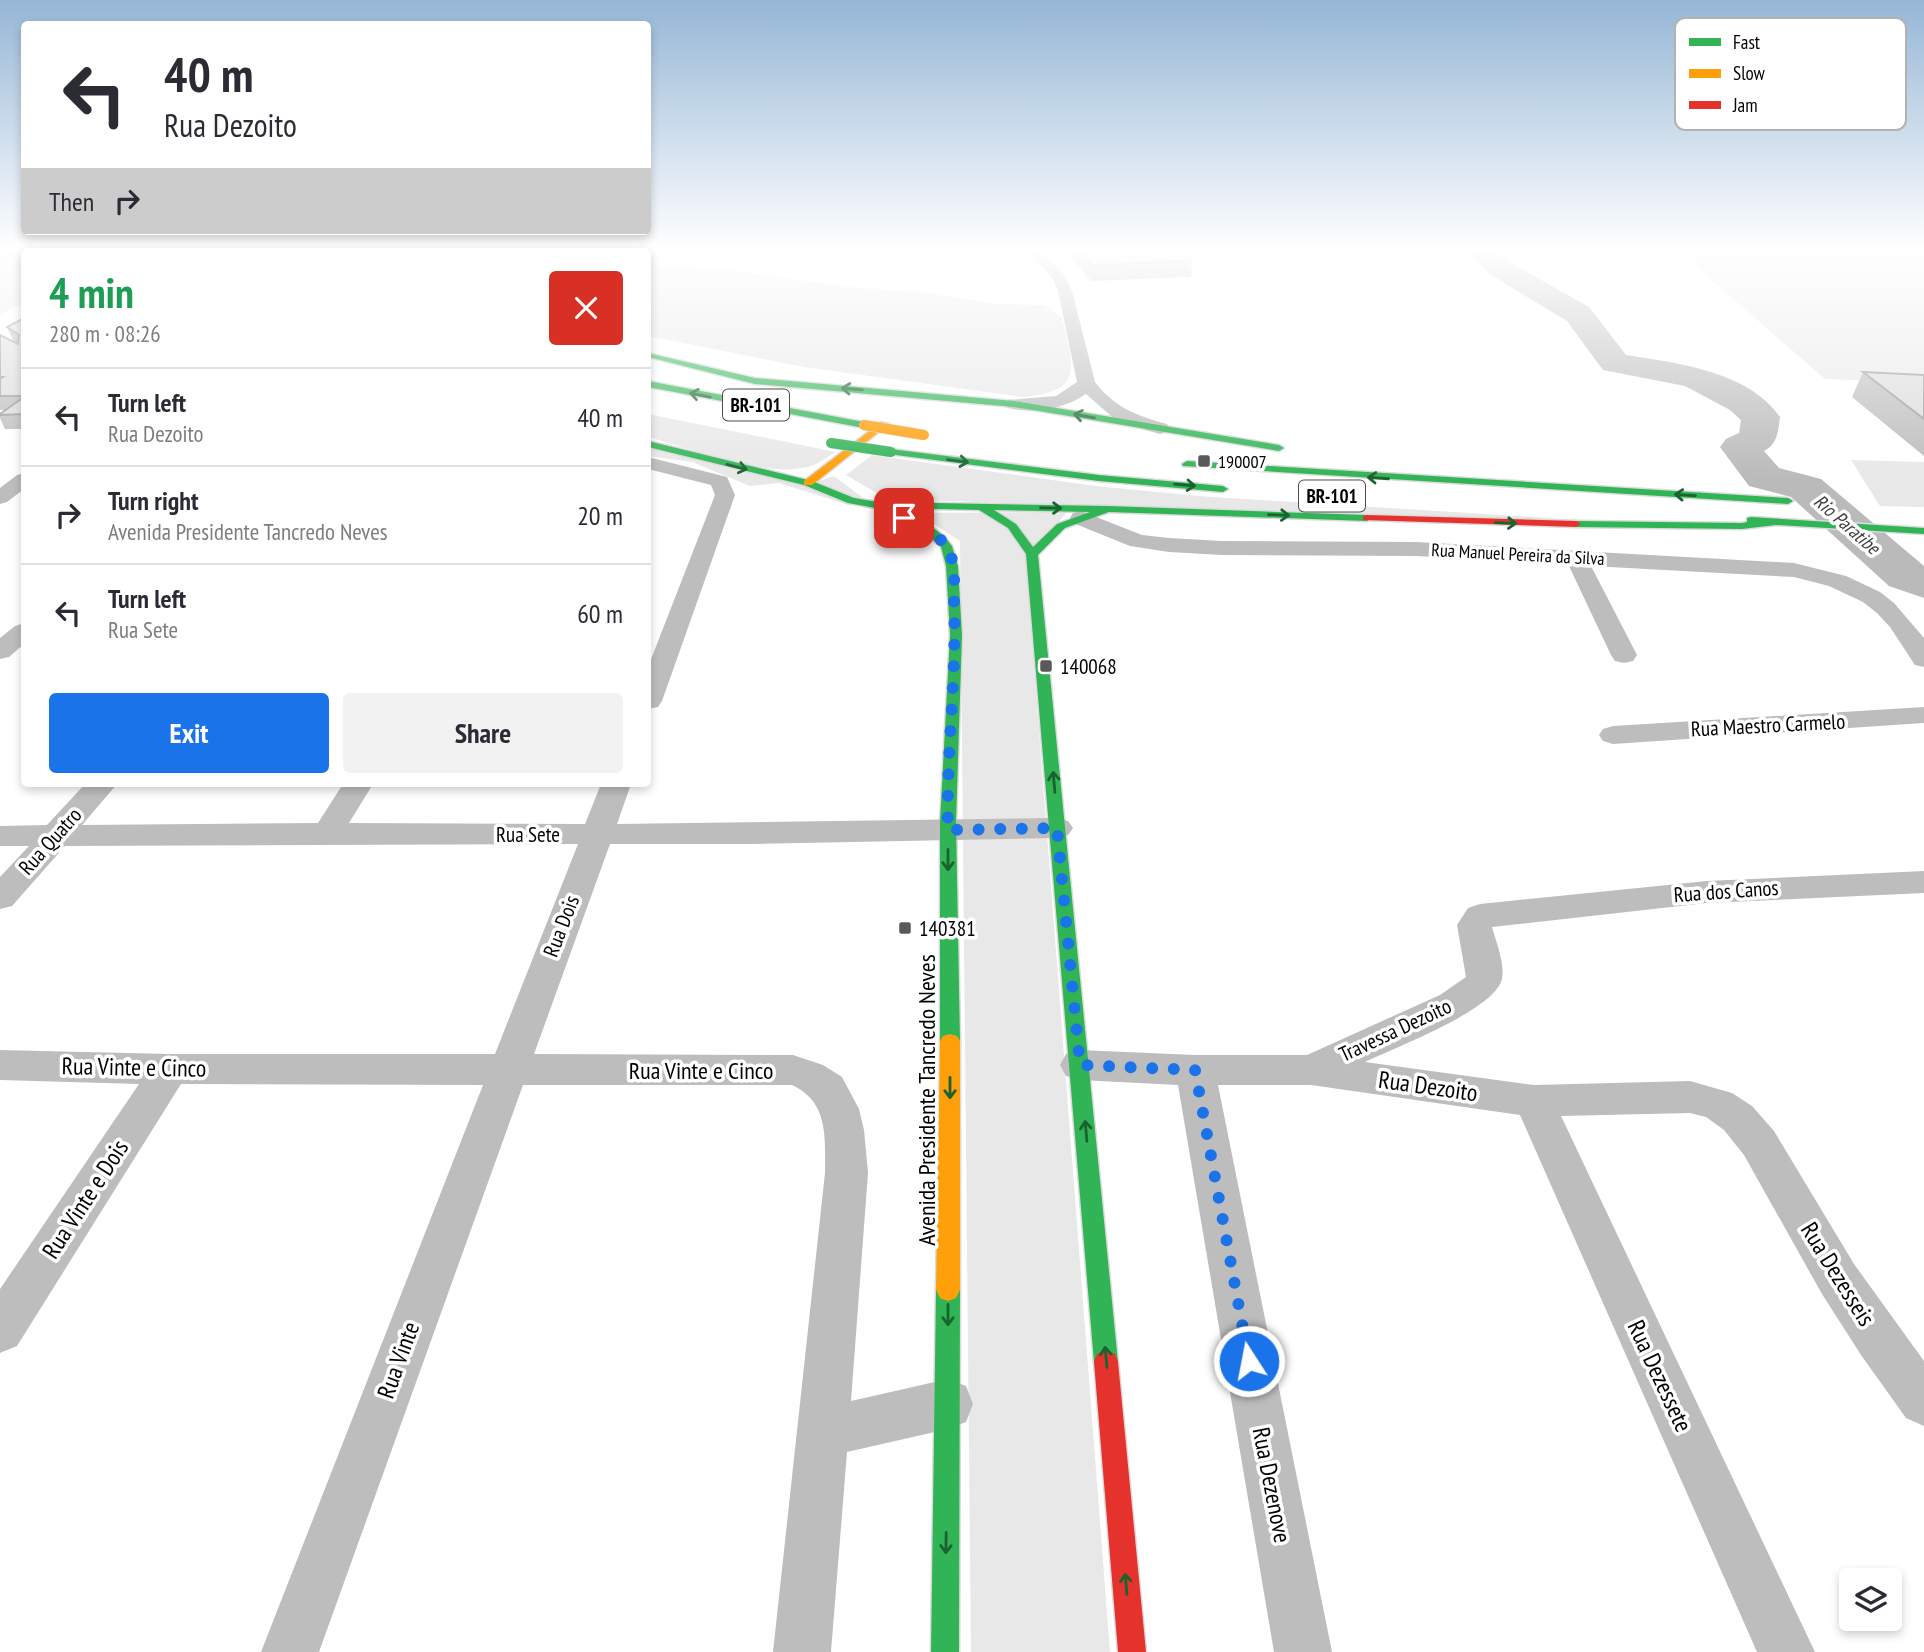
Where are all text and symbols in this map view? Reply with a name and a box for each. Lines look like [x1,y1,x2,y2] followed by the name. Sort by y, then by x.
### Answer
[1675,18,1906,130] legend
[1733,30,1761,54] text: Fast
[164,42,253,106] text: 40 m
[49,49,140,140] icon: left
[1733,61,1766,85] text: Slow
[1732,93,1758,117] text: Jam
[164,104,297,146] text: Rua Dezoito
[108,182,146,220] icon: right
[49,185,94,218] text: Then
[49,265,134,320] text: 4 min
[549,271,623,345] button: close
[49,319,161,348] text: 280 m · 08:26
[841,382,864,395] one-way arrow
[108,386,186,419] text: Turn left
[689,387,712,401] one-way arrow
[723,390,789,420] road number: BR-101
[49,398,87,436] icon: left
[577,401,623,434] text: 40 m
[1073,409,1096,423] one-way arrow
[108,419,204,448] text: Rua Dezoito
[1218,450,1267,473] place label: 190007
[1196,453,1212,469] marker: 190007
[947,454,969,467] one-way arrow
[725,461,748,474] one-way arrow
[1368,471,1390,484] one-way arrow
[1173,479,1195,492] one-way arrow
[1299,481,1365,512] road number: BR-101
[108,484,199,517] text: Turn right
[874,488,934,548] pin
[1674,489,1697,502] one-way arrow
[1809,489,1886,560] water label: Rio Paratibe
[49,496,87,534] icon: right
[577,499,623,532] text: 20 m
[885,499,923,537] icon: arrive
[1039,501,1062,515] one-way arrow
[1267,508,1290,522] one-way arrow
[1494,516,1517,529] one-way arrow
[108,517,388,546] text: Avenida Presidente Tancredo Neves
[1431,538,1605,570] street label: Rua Manuel Pereira da Silva
[108,582,186,615] text: Turn left
[49,594,87,632] icon: left
[577,597,623,630] text: 60 m
[108,615,178,644] text: Rua Sete
[1060,653,1117,680] place label: 140068
[1038,658,1054,674] marker: 140068
[49,693,329,773] button: Exit
[343,693,623,773] button: Share
[1690,707,1846,743] street label: Rua Maestro Carmelo
[1047,772,1060,794] one-way arrow
[13,802,87,880] street label: Rua Quatro
[496,821,560,848] street label: Rua Sete
[941,849,955,872] one-way arrow
[1673,874,1779,908] street label: Rua dos Canos
[537,891,585,961] street label: Rua Dois
[919,915,976,942] place label: 140381
[897,920,913,936] marker: 140381
[911,954,942,1246] street label: Avenida Presidente Tancredo Neves
[1335,992,1455,1068] street label: Travessa Dezoito
[61,1050,207,1084] street label: Rua Vinte e Cinco
[629,1055,773,1086] street label: Rua Vinte e Cinco
[1376,1064,1480,1108] street label: Rua Dezoito
[943,1076,956,1099] one-way arrow
[1079,1120,1092,1143] one-way arrow
[35,1134,135,1264] street label: Rua Vinte e Dois
[1794,1216,1882,1332] street label: Rua Dezesseis
[941,1304,955,1327] one-way arrow
[1621,1315,1699,1437] street label: Rua Dezessete
[370,1317,426,1403] street label: Rua Vinte
[1212,1324,1286,1398] position arrow
[1099,1347,1112,1369] one-way arrow
[1246,1425,1298,1545] street label: Rua Dezenove
[939,1531,953,1554] one-way arrow
[1839,1568,1902,1631] map controls
[1839,1568,1902,1631] button: layers
[1119,1573,1132,1596] one-way arrow

